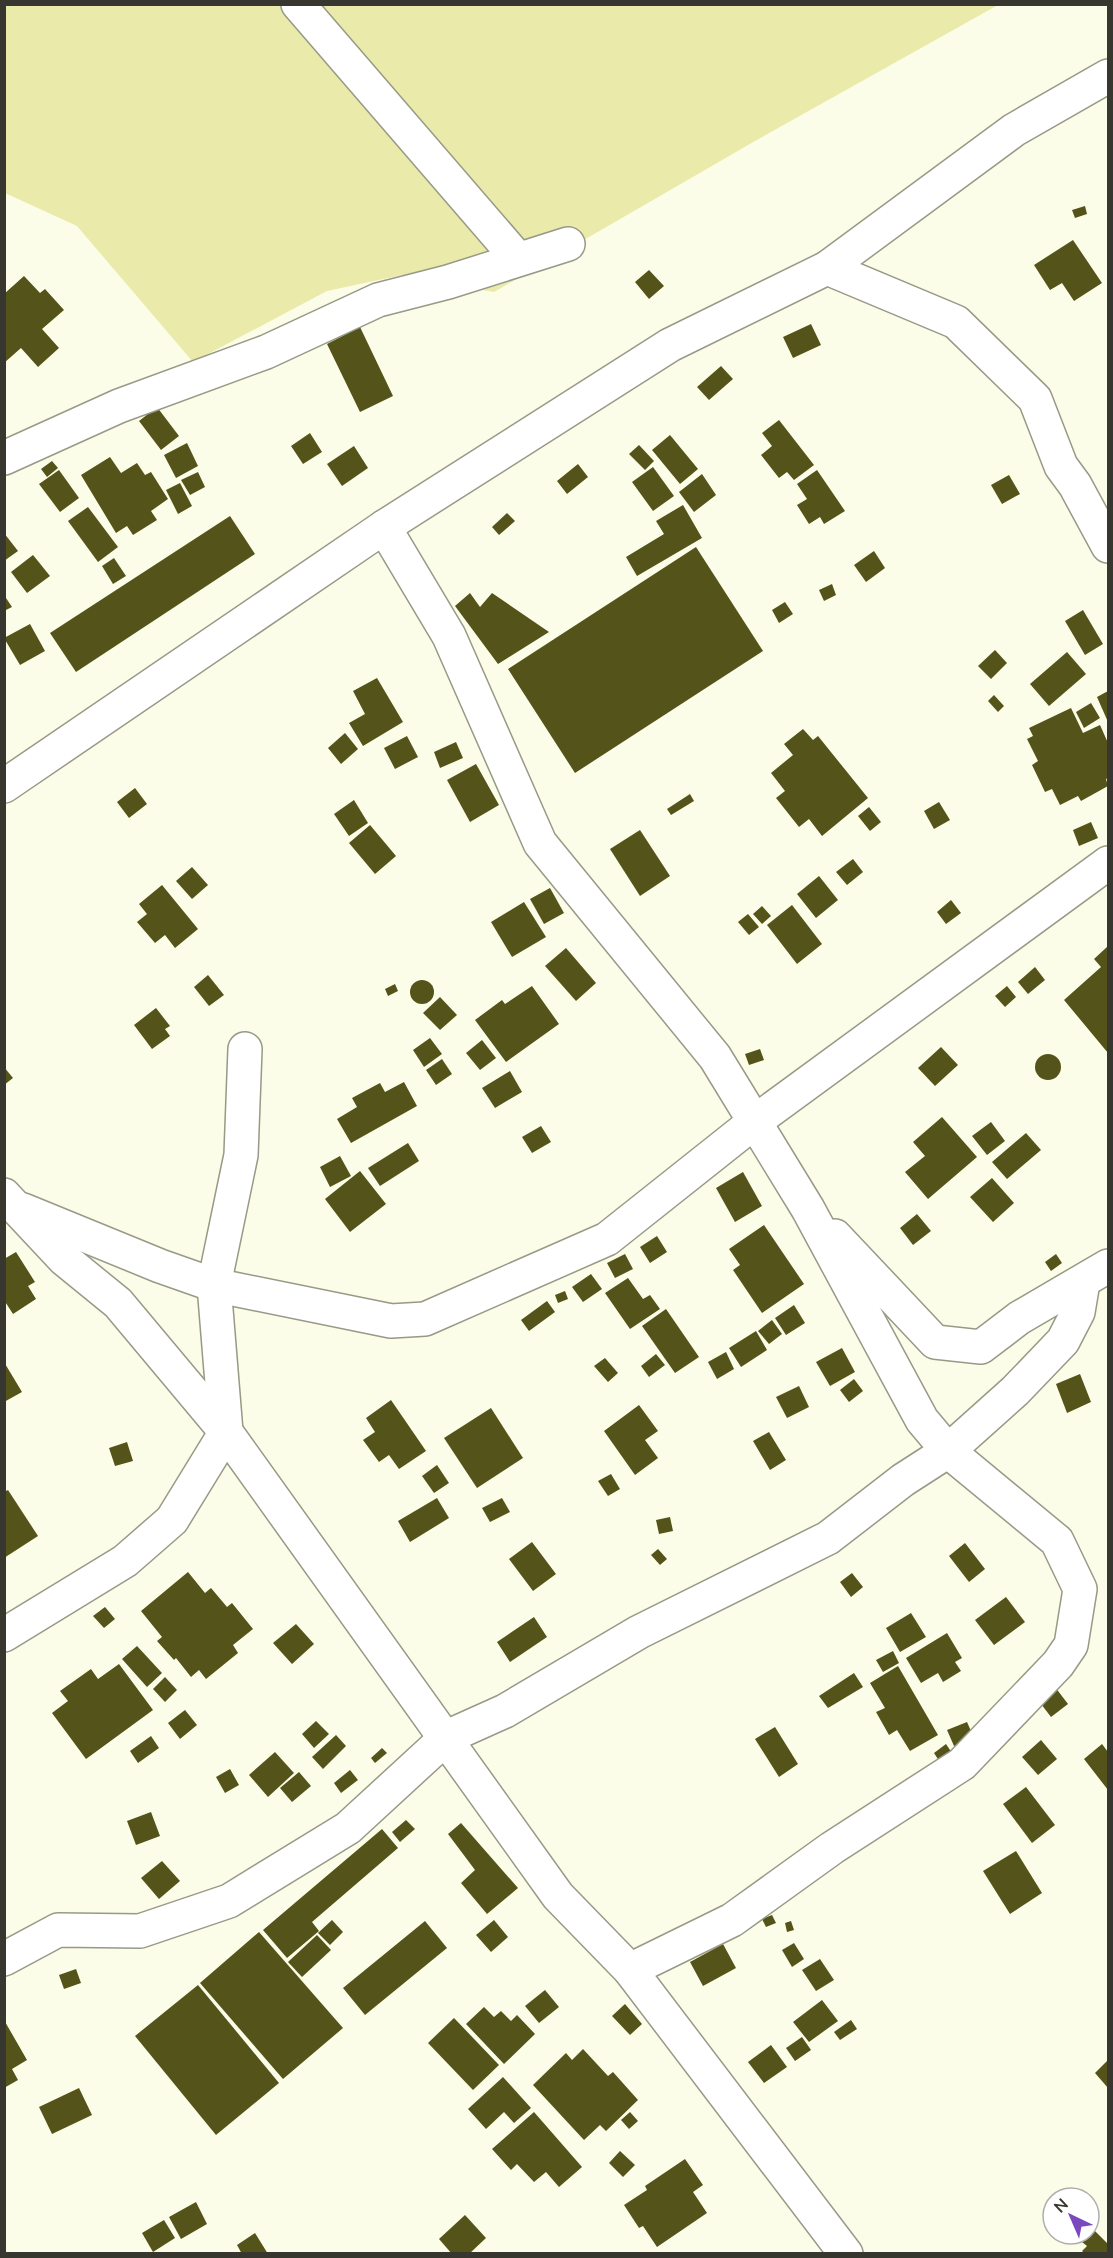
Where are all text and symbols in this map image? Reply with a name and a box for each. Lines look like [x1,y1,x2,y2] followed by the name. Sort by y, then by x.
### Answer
[1041,2186,1101,2246] north arrow
[1049,2194,1072,2217] text: N

